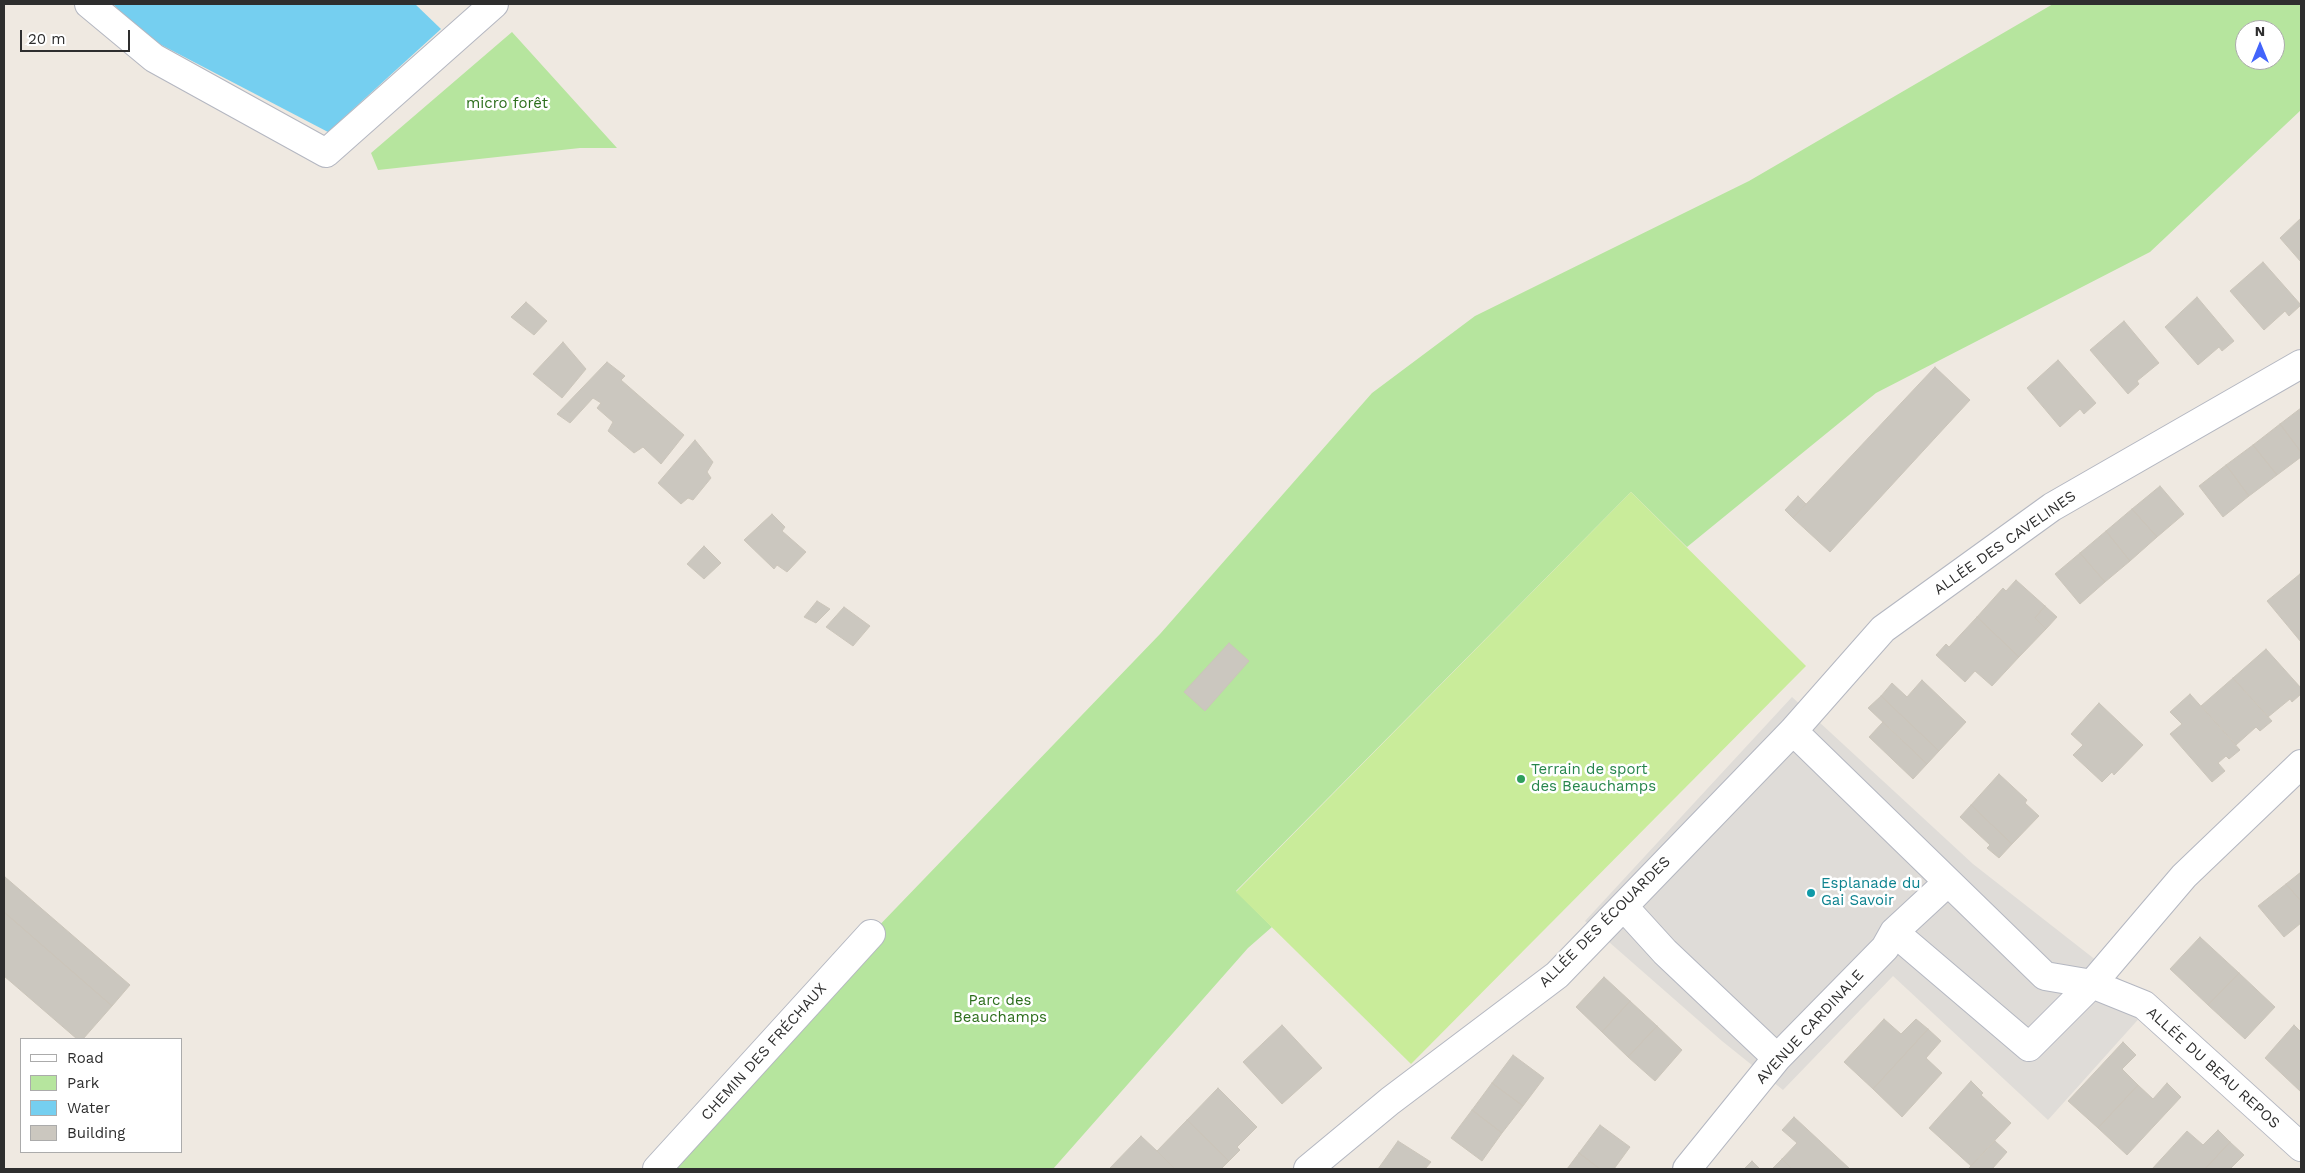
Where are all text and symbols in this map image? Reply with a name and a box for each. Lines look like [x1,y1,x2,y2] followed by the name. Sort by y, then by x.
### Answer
[22,20,132,52] scale bar
[2235,20,2285,70] north arrow
[2255,23,2265,39] text: N
[28,30,66,48] text: 20 m
[466,95,548,113] park label: micro forêt
[1930,487,2080,599] street label: ALLÉE DES CAVELINES
[1531,761,1656,796] place label: Terrain de sport des Beauchamps
[1515,773,1527,785] marker: Terrain de sport des Beauchamps
[1536,853,1674,991] street label: ALLÉE DES ÉCOUARDES
[1821,875,1921,910] place label: Esplanade du Gai Savoir
[1805,887,1817,899] marker: Esplanade du Gai Savoir
[1752,966,1868,1088] street label: AVENUE CARDINALE
[698,980,830,1124] street label: CHEMIN DES FRÉCHAUX
[953,992,1047,1027] park label: Parc des Beauchamps
[2143,1003,2283,1133] street label: ALLÉE DU BEAU REPOS
[20,1038,182,1153] legend
[67,1049,104,1067] text: Road
[67,1074,99,1092] text: Park
[67,1099,110,1117] text: Water
[67,1124,125,1142] text: Building

